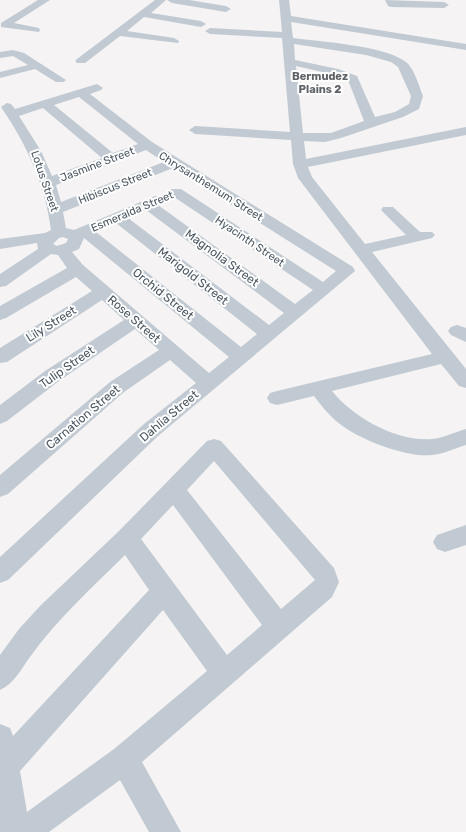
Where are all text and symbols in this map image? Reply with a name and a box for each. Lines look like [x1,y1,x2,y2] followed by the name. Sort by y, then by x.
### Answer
[292,70,348,96] district label: Bermudez Plains 2
[58,144,137,185] street label: Jasmine Street
[28,149,61,214] street label: Lotus Street
[156,149,266,224] street label: Chrysanthemum Street
[77,166,154,207] street label: Hibiscus Street
[89,188,176,235] street label: Esmeralda Street
[213,213,287,270] street label: Hyacinth Street
[182,227,262,290] street label: Magnolia Street
[155,244,231,308] street label: Marigold Street
[130,265,196,323] street label: Orchid Street
[105,292,163,346] street label: Rose Street
[23,303,79,345] street label: Lily Street
[37,343,97,391] street label: Tulip Street
[43,382,123,452] street label: Carnation Street
[137,387,201,445] street label: Dahlia Street

